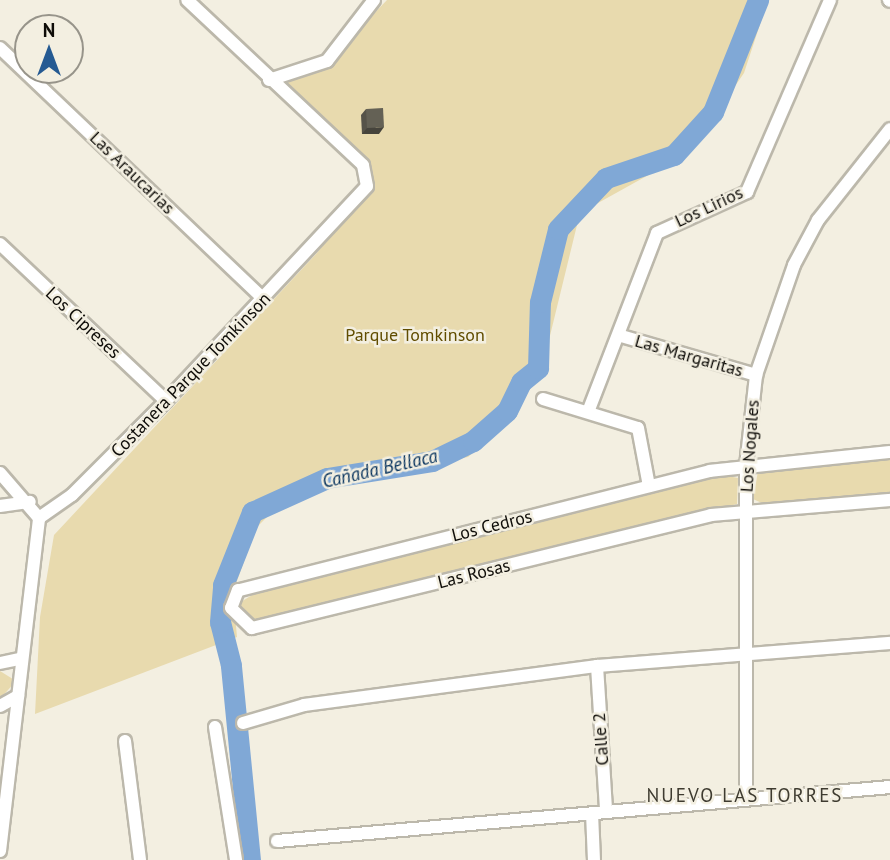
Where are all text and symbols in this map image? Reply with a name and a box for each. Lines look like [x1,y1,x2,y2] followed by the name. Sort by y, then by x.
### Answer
[14,14,84,84] north arrow
[43,18,55,42] text: N
[85,127,179,219] street label: Las Araucarias
[672,182,746,232] street label: Los Lirios
[41,283,125,363] street label: Los Cipreses
[107,288,275,462] street label: Costanera Parque Tomkinson
[345,324,485,346] park label: Parque Tomkinson
[632,330,746,382] street label: Las Margaritas
[736,399,764,493] street label: Los Nogales
[320,445,440,493] water label: Cañada Bellaca
[450,506,534,546] street label: Los Cedros
[436,555,512,593] street label: Las Rosas
[588,712,614,766] street label: Calle 2
[648,785,842,807] district label: NUEVO LAS TORRES

